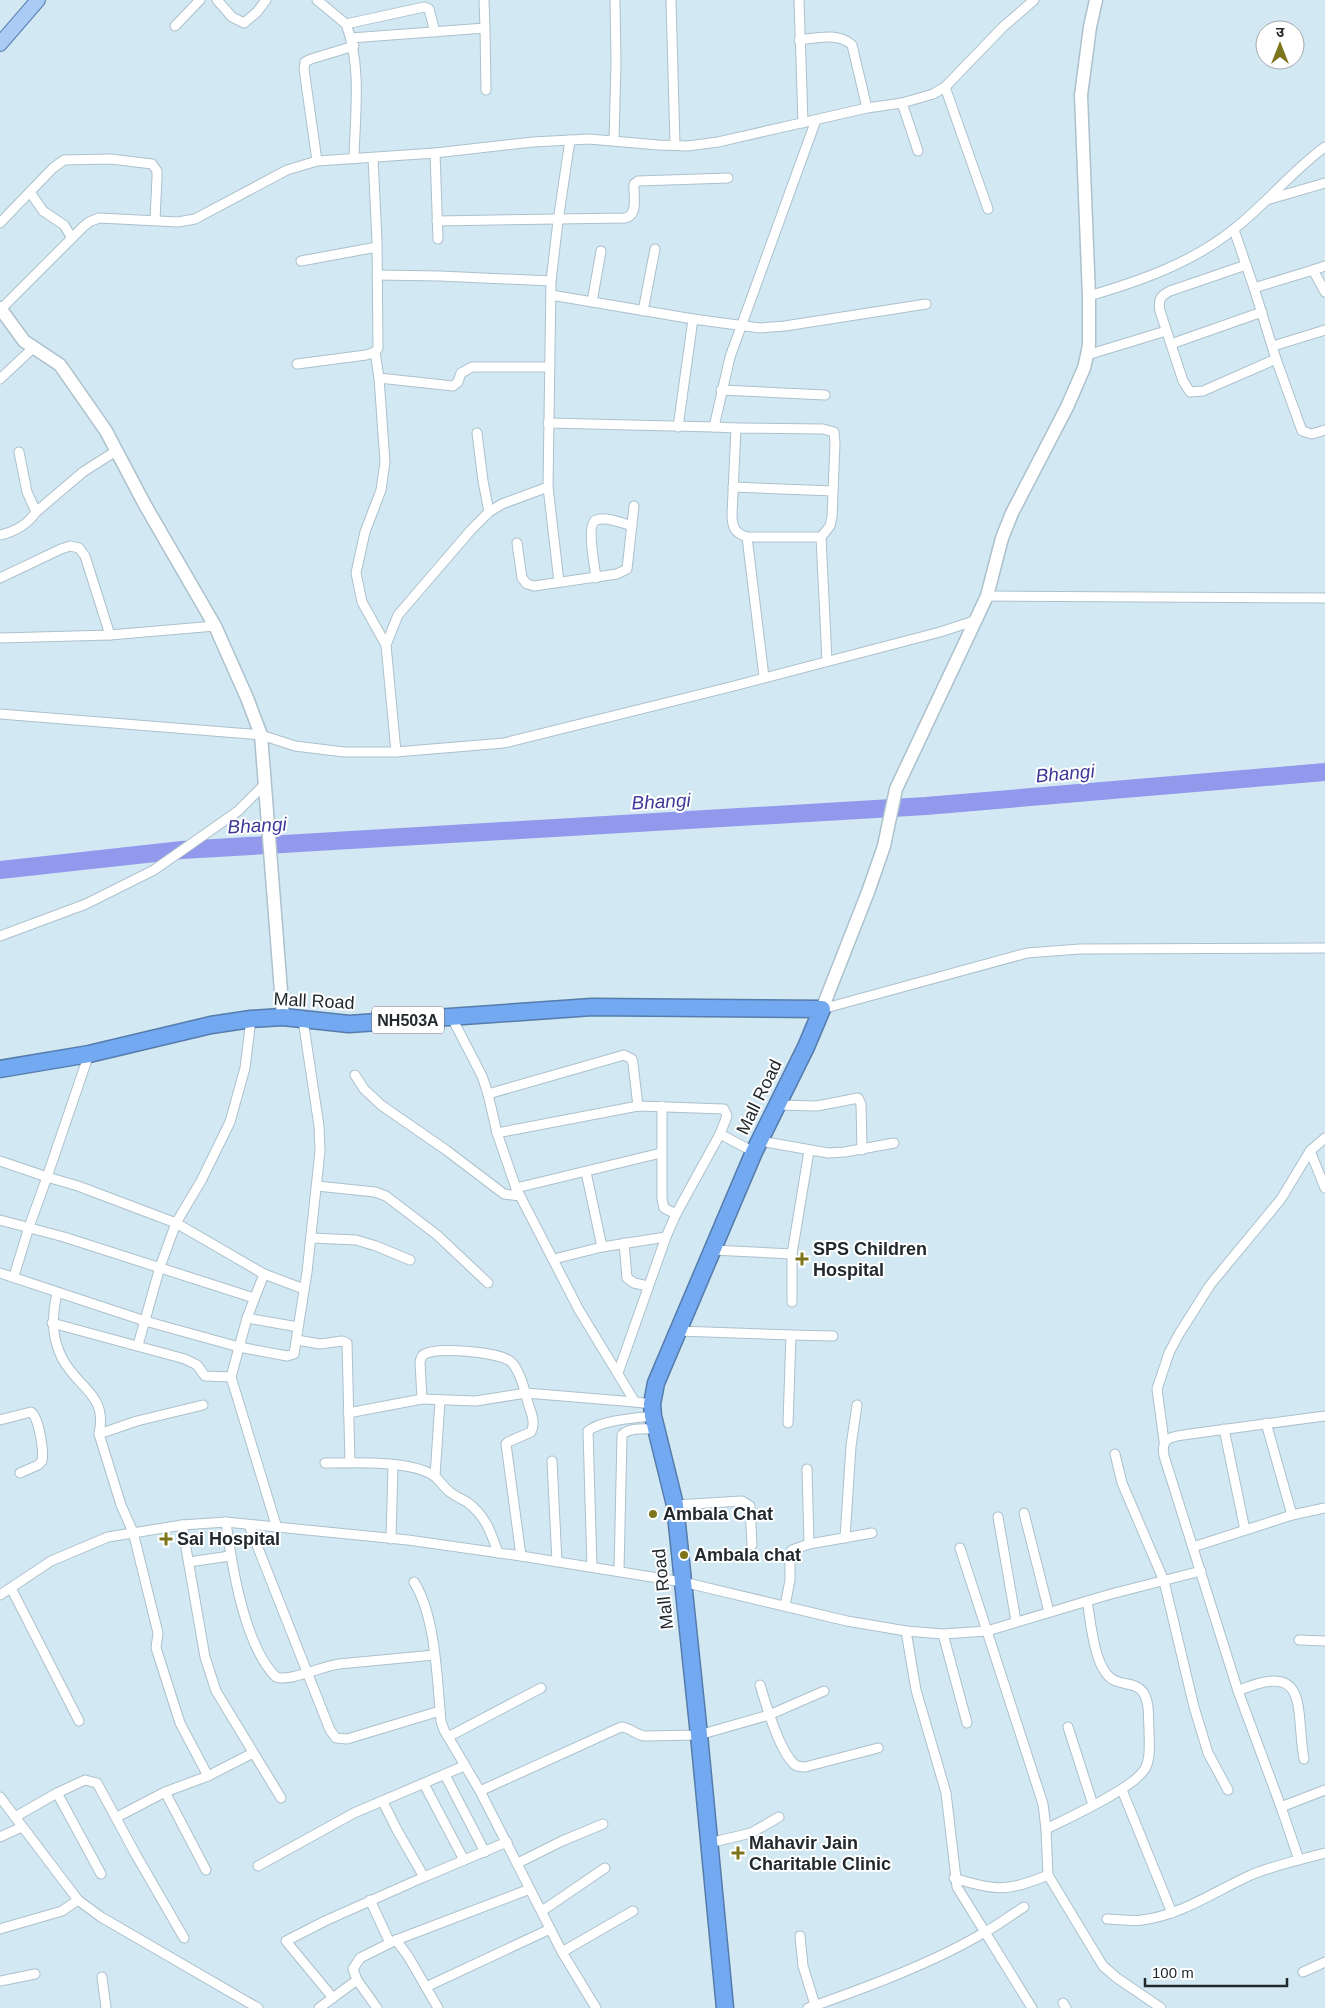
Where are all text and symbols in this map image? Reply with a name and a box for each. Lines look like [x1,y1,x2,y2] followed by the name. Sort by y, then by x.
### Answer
[1255,20,1305,70] north arrow
[1276,24,1285,40] text: उ
[1035,760,1096,787] water label: Bhangi
[631,789,692,814] water label: Bhangi
[227,813,288,838] water label: Bhangi
[273,989,355,1013] street label: Mall Road
[372,1006,444,1034] road number: NH503A
[732,1056,786,1138] street label: Mall Road
[813,1239,927,1280] place label: SPS Children Hospital
[795,1252,809,1266] marker: SPS Children Hospital
[663,1504,773,1524] place label: Ambala Chat
[647,1508,659,1520] marker: Ambala Chat
[177,1529,280,1549] place label: Sai Hospital
[159,1532,173,1546] marker: Sai Hospital
[694,1545,801,1565] place label: Ambala chat
[649,1548,677,1630] street label: Mall Road
[678,1549,690,1561] marker: Ambala chat
[749,1833,891,1874] place label: Mahavir Jain Charitable Clinic
[731,1846,745,1860] marker: Mahavir Jain Charitable Clinic
[1145,1956,1288,1988] scale bar
[1152,1964,1194,1981] text: 100 m

